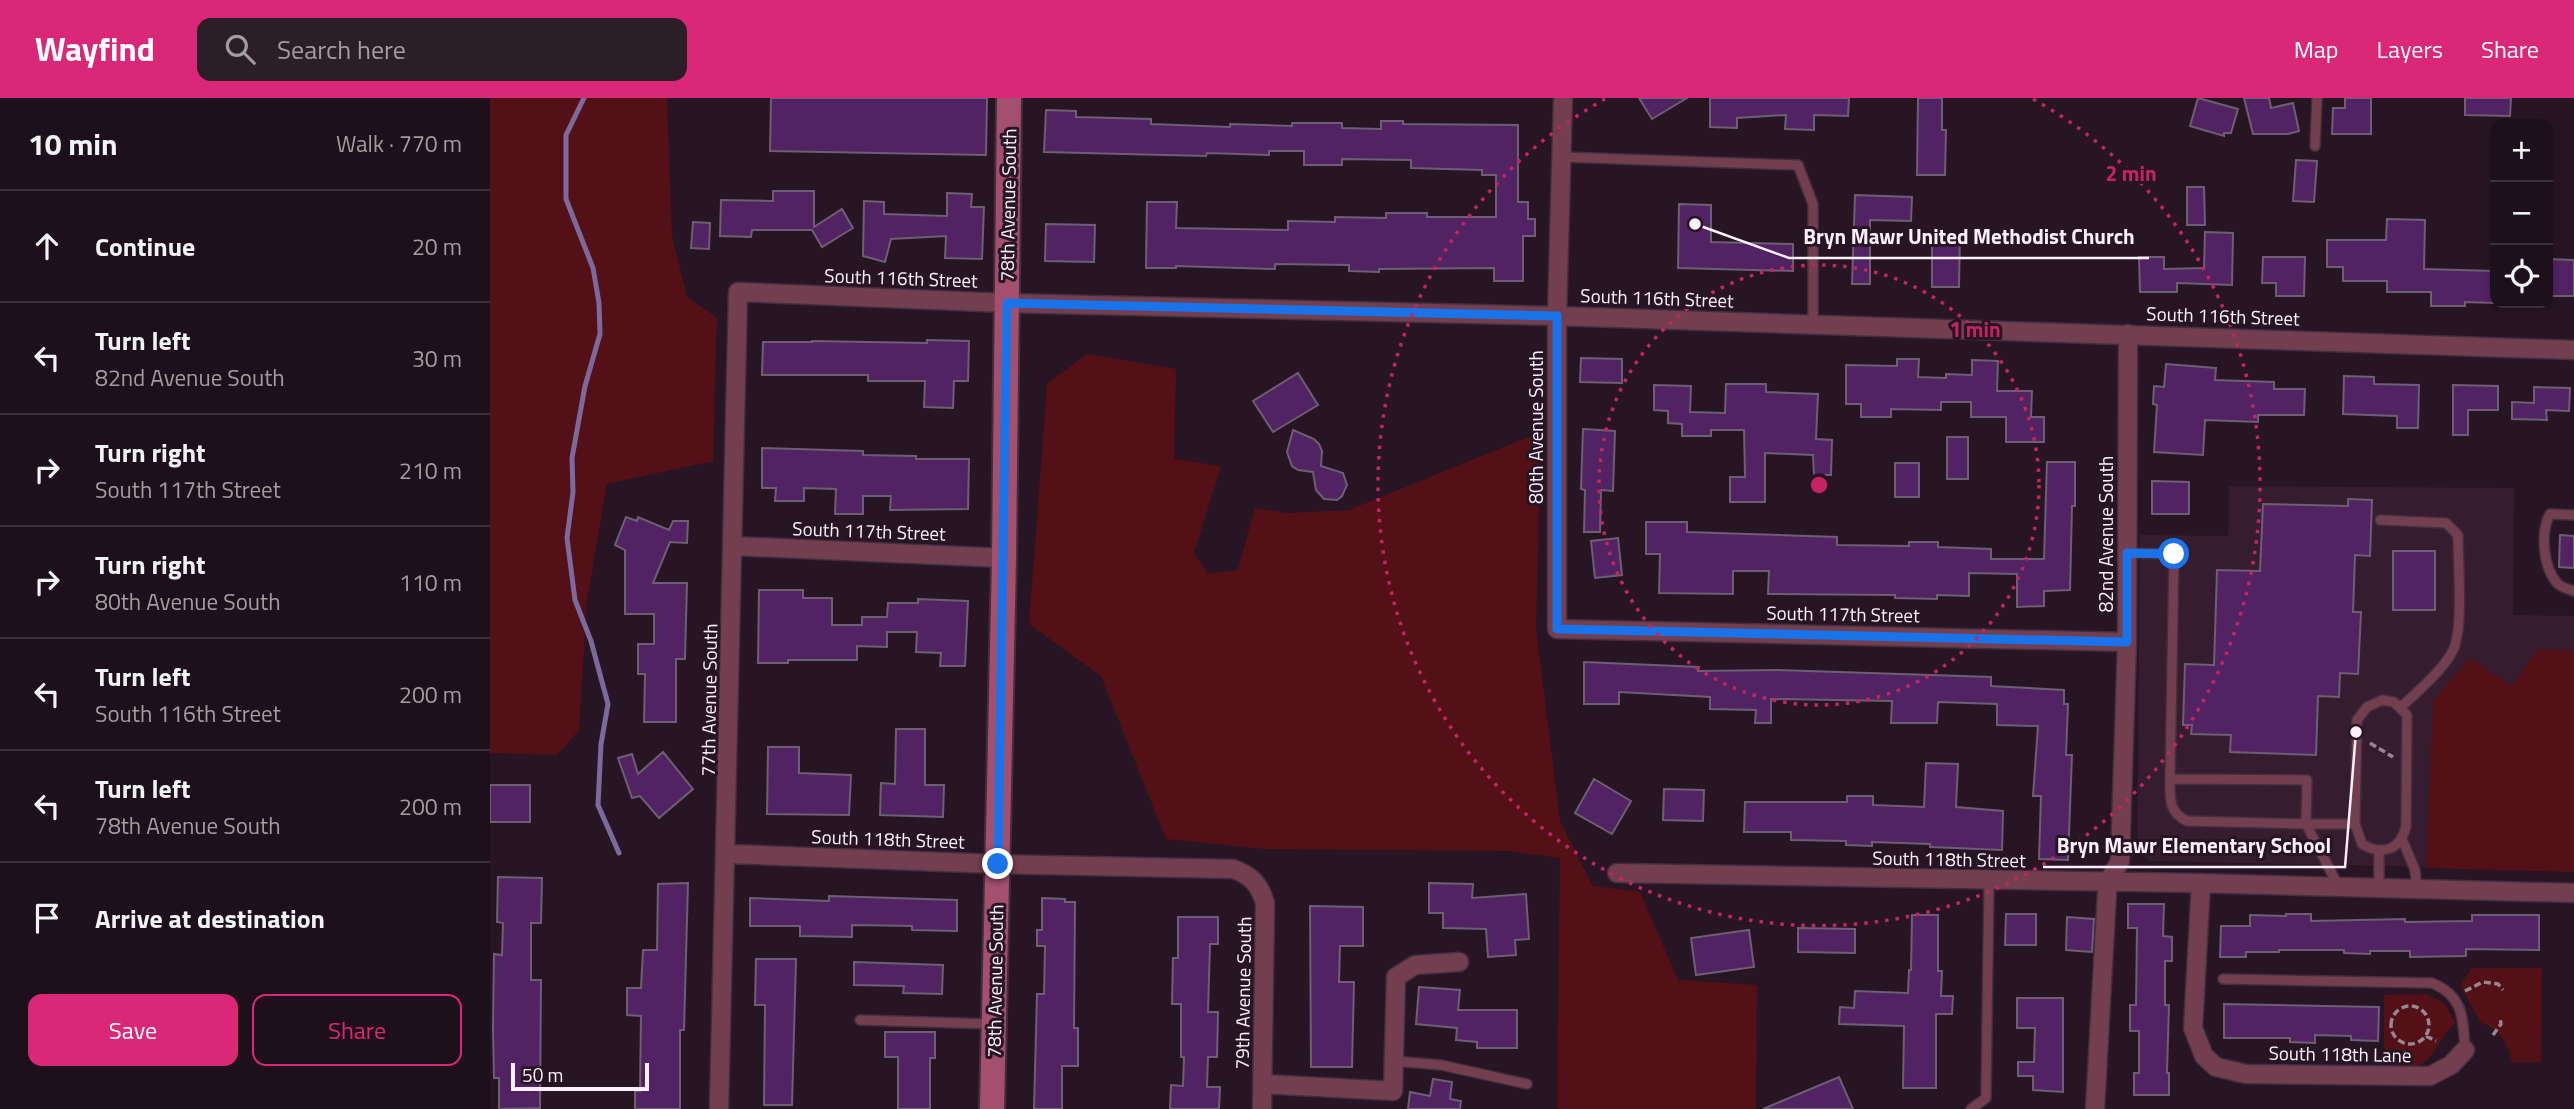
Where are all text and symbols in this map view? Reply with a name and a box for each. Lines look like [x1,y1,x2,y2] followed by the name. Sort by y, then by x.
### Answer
[197,18,687,81] search box
[35,24,155,74] text: Wayfind
[221,30,259,68] icon: search
[277,30,406,69] text: Search here
[2294,31,2339,67] text: Map
[2377,31,2443,67] text: Layers
[2481,31,2539,67] text: Share
[2490,119,2553,308] map controls
[2490,119,2553,182] button: +
[28,121,118,167] text: 10 min
[336,126,462,161] text: Walk · 770 m
[992,128,1023,282] street label: 78th Avenue South
[2105,157,2157,189] text: 2 min
[2490,182,2553,245] button: −
[1789,216,2149,258] callout: Bryn Mawr United Methodist Church
[1803,220,2135,252] text: Bryn Mawr United Methodist Church
[28,227,66,265] icon: ahead
[95,227,195,266] text: Continue
[412,229,462,264] text: 20 m
[2490,245,2553,308] button: locate
[824,260,979,295] street label: South 116th Street
[1580,280,1735,315] street label: South 116th Street
[2146,298,2301,333] street label: South 116th Street
[1949,313,2001,345] text: 1 min
[95,321,190,360] text: Turn left
[28,339,66,377] icon: left
[412,341,462,376] text: 30 m
[1521,350,1550,504] street label: 80th Avenue South
[95,360,285,395] text: 82nd Avenue South
[95,433,206,472] text: Turn right
[28,451,66,489] icon: right
[399,453,462,488] text: 210 m
[2091,456,2120,612] street label: 82nd Avenue South
[95,472,281,507] text: South 117th Street
[1807,473,1831,497] centre of rings
[792,513,947,548] street label: South 117th Street
[2158,538,2189,569] route start
[95,545,206,584] text: Turn right
[28,563,66,601] icon: right
[399,565,462,600] text: 110 m
[95,584,281,619] text: 80th Avenue South
[1766,598,1920,629] street label: South 117th Street
[693,623,724,777] street label: 77th Avenue South
[95,657,190,696] text: Turn left
[28,675,66,713] icon: left
[399,677,462,712] text: 200 m
[95,696,281,731] text: South 116th Street
[95,769,190,808] text: Turn left
[28,787,66,825] icon: left
[399,789,462,824] text: 200 m
[95,808,281,843] text: 78th Avenue South
[811,821,966,856] street label: South 118th Street
[2043,825,2345,867] callout: Bryn Mawr Elementary School
[2057,829,2331,861] text: Bryn Mawr Elementary School
[1872,843,2026,874] street label: South 118th Street
[982,848,1013,879] route end
[28,899,66,937] icon: arrive
[95,899,325,938] text: Arrive at destination
[979,904,1010,1058] street label: 78th Avenue South
[1227,916,1258,1070] street label: 79th Avenue South
[28,994,238,1066] button: Save
[252,994,462,1066] button: Share
[2268,1038,2412,1069] street label: South 118th Lane
[511,1060,649,1092] scale bar
[522,1060,563,1089] text: 50 m

